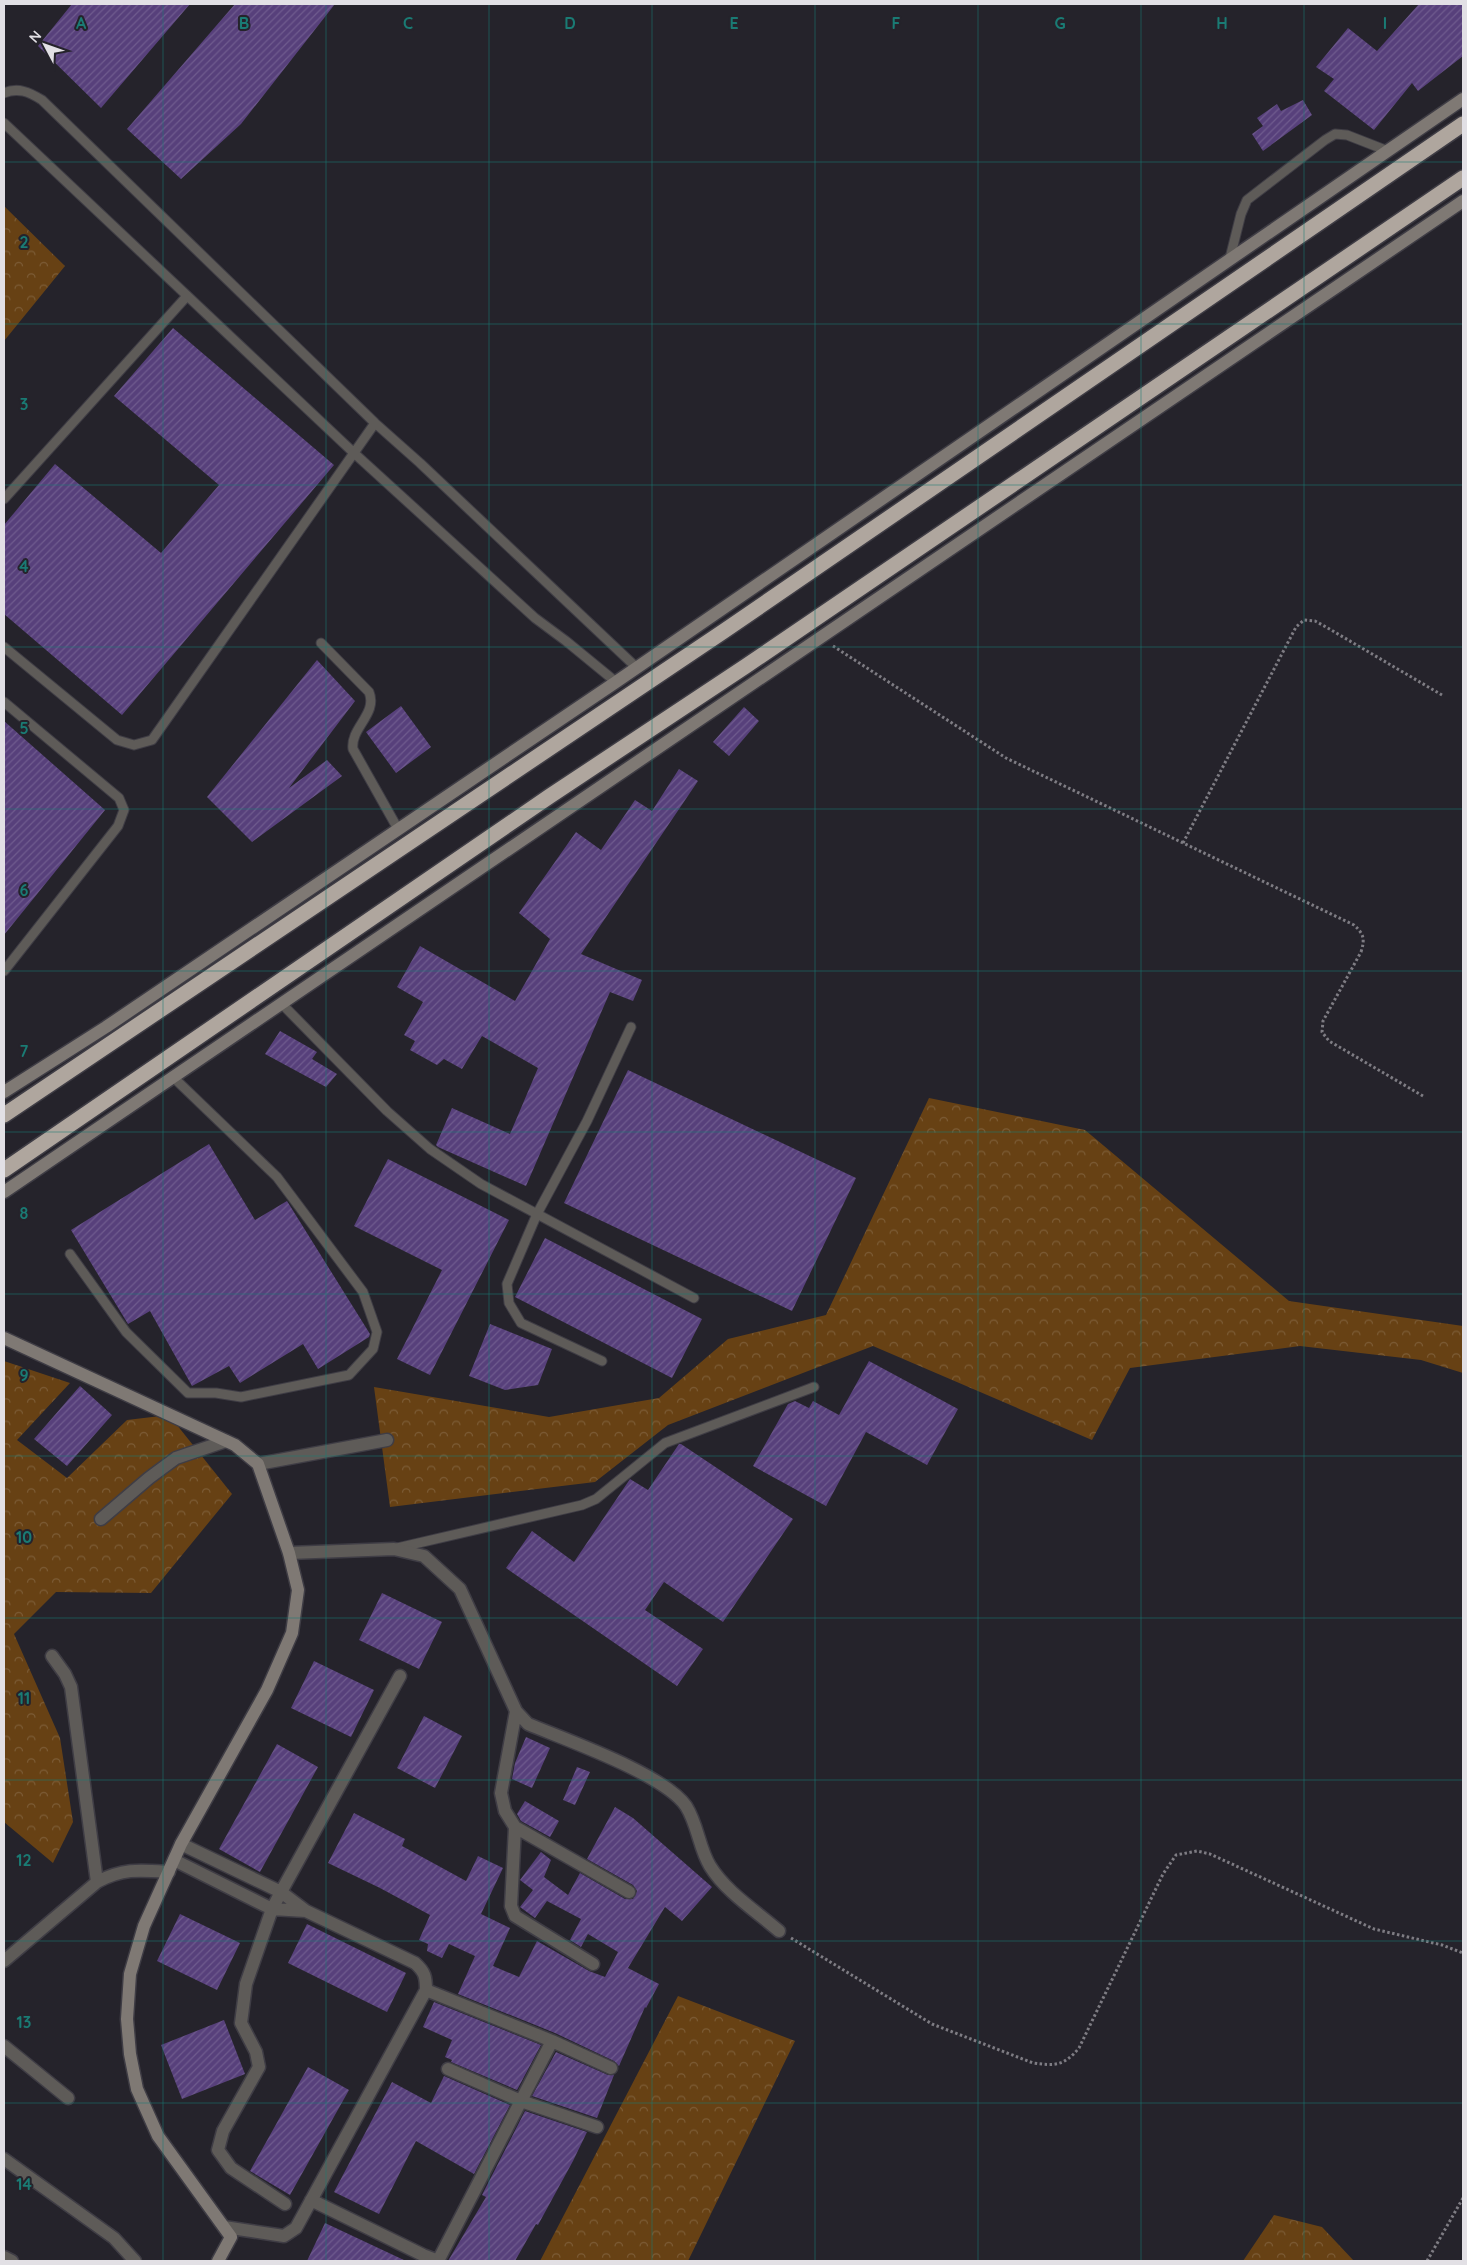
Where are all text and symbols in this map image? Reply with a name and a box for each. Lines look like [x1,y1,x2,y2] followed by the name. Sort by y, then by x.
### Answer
[76,13,87,33] text: A
[239,13,249,33] text: B
[403,13,413,33] text: C
[564,13,576,33] text: D
[729,13,739,33] text: E
[892,13,901,33] text: F
[1054,13,1066,33] text: G
[1216,13,1228,33] text: H
[1383,13,1387,33] text: I
[20,20,70,70] north arrow
[25,27,45,46] text: N
[19,232,29,252] text: 2
[20,394,28,414] text: 3
[19,556,29,576] text: 4
[19,718,29,738] text: 5
[20,880,29,900] text: 6
[20,1041,29,1061] text: 7
[20,1203,29,1223] text: 8
[19,1365,29,1385] text: 9
[16,1527,32,1547] text: 10
[18,1688,30,1708] text: 11
[16,1850,32,1870] text: 12
[17,2012,31,2032] text: 13
[16,2174,32,2194] text: 14

